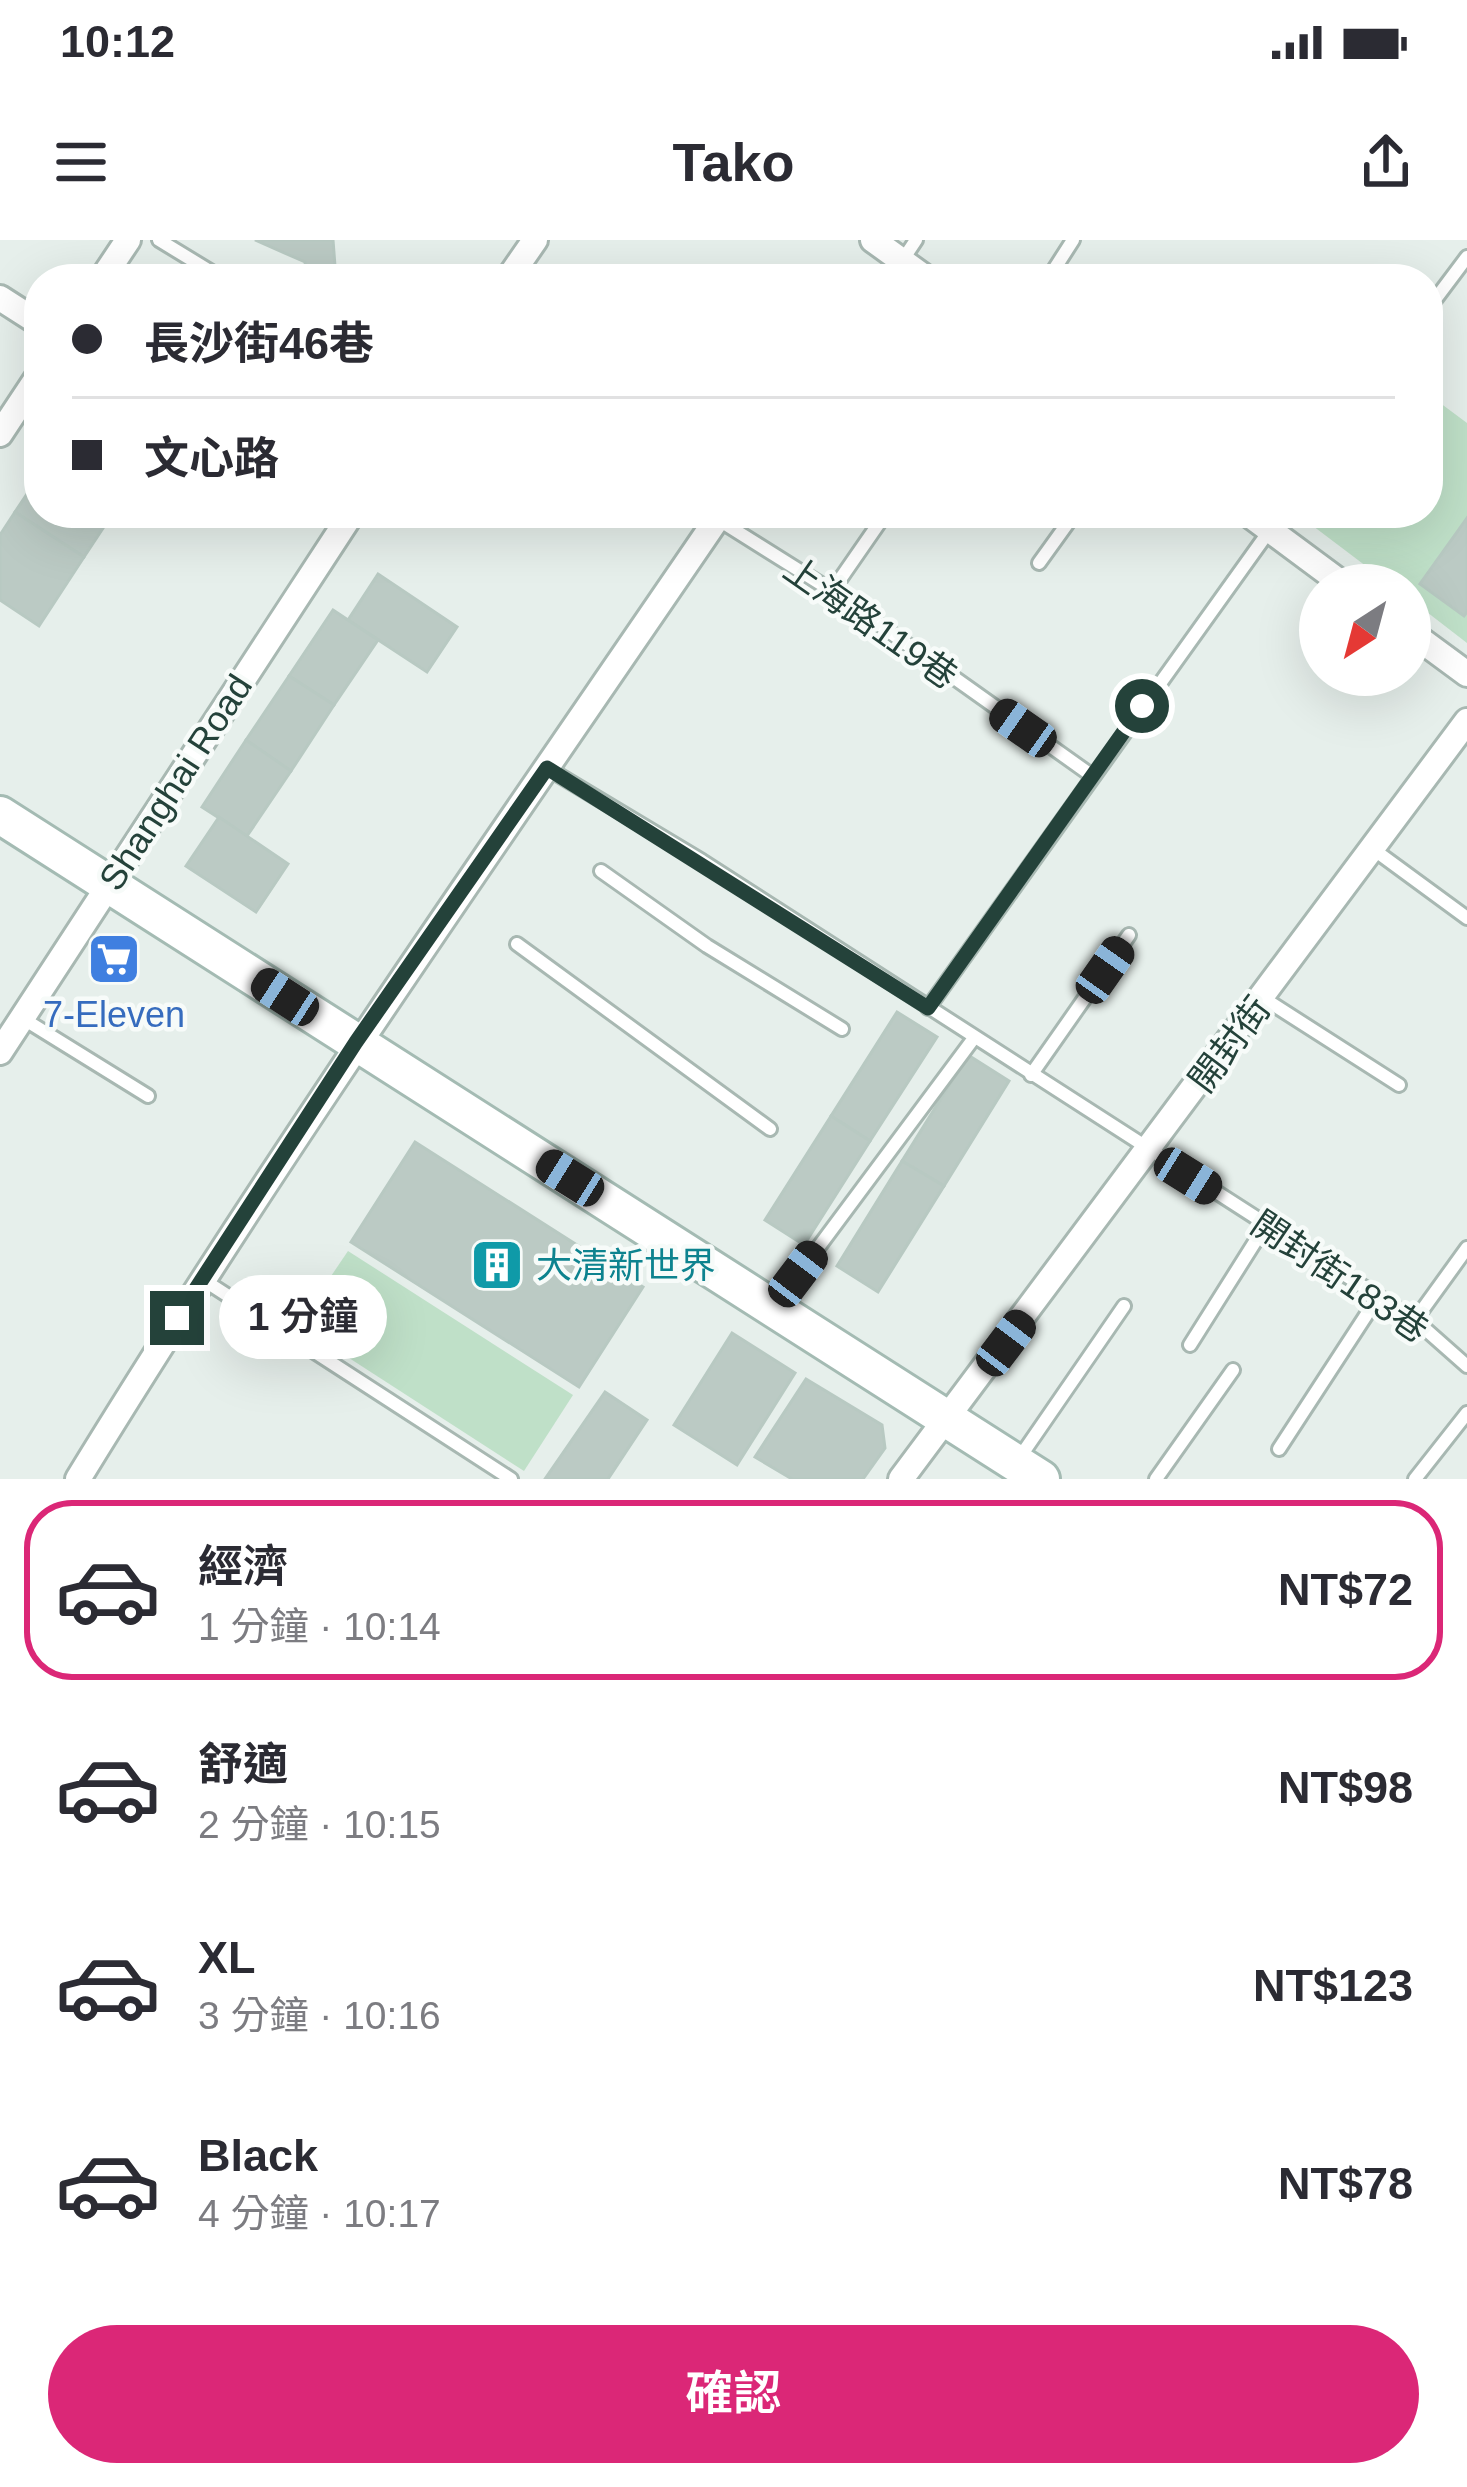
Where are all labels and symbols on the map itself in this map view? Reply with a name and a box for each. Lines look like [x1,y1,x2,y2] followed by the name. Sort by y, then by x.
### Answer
[776,548,965,697] street label: 上海路119巷
[1299,564,1431,696] north arrow
[91,667,260,898] street label: Shanghai Road
[1115,679,1169,733] route start
[983,693,1063,763] car
[1070,930,1140,1010] car
[86,931,142,987] supermarket icon: 7-Eleven
[245,962,325,1032] car
[1181,989,1278,1100] street label: 開封街
[43,994,185,1035] place label: 7-Eleven
[1148,1142,1228,1210] car
[530,1144,610,1212] car
[1244,1202,1436,1350] street label: 開封街183巷
[762,1234,834,1314] car
[469,1237,525,1293] building icon: 大清新世界
[536,1245,716,1286] place label: 大清新世界
[219,1276,387,1360] callout: 1 分鐘
[150,1291,204,1345] route end
[970,1303,1042,1383] car

